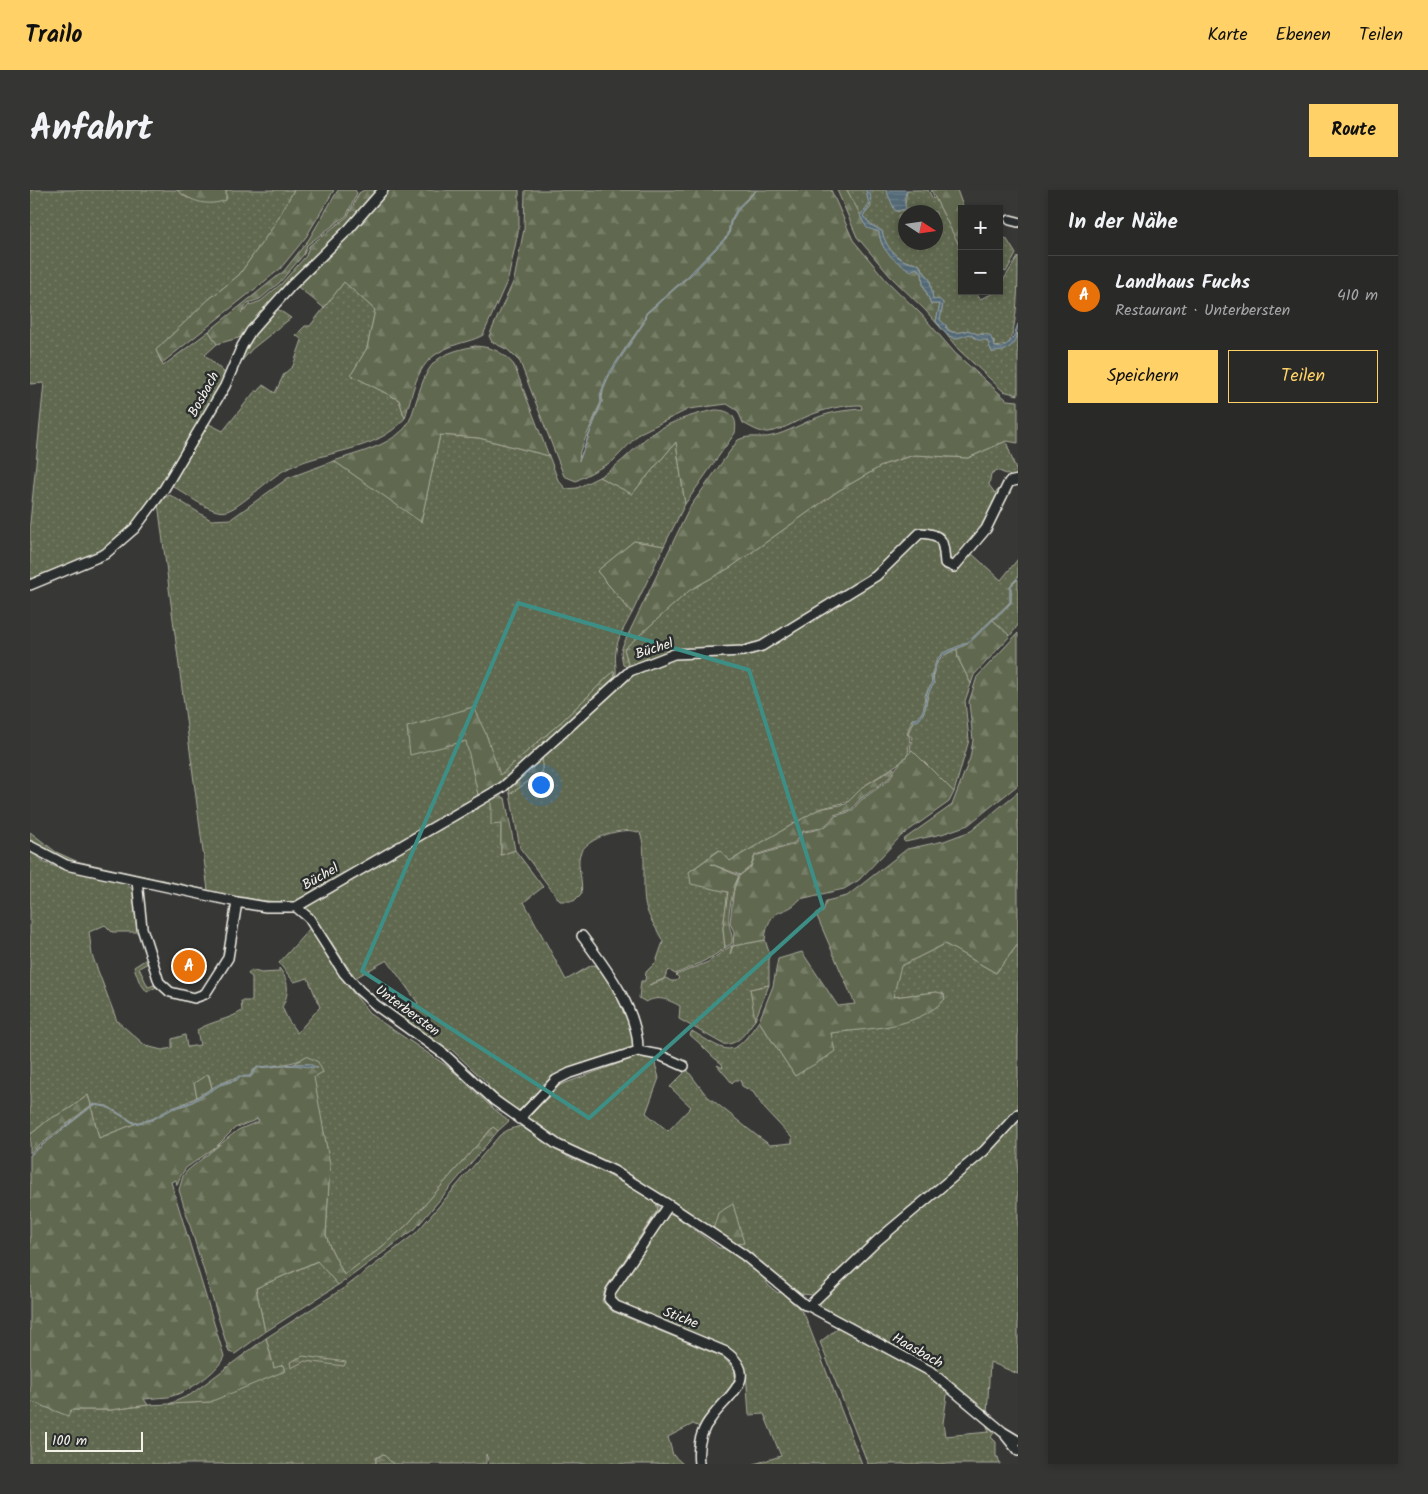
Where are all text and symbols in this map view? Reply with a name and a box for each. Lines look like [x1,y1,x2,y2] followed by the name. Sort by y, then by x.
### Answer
[25,16,83,55] text: Trailo
[1207,21,1248,50] text: Karte
[1276,21,1331,50] text: Ebenen
[1359,21,1403,50] text: Teilen
[30,102,153,158] text: Anfahrt
[1309,104,1398,157] button: Route
[898,205,943,250] north arrow
[958,205,1003,295] map controls
[958,205,1003,250] button: +
[1068,206,1178,239] text: In der Nähe
[958,250,1003,295] button: −
[1115,268,1250,298] text: Landhaus Fuchs
[1079,283,1089,308] text: A
[1337,283,1378,308] text: 410 m
[1115,298,1290,323] text: Restaurant · Unterbersten
[1068,350,1218,403] button: Speichern
[1228,350,1378,403] button: Teilen
[182,368,225,421] street label: Bosbach
[632,632,677,665] street label: Büchel
[528,772,554,798] your location
[298,857,343,896] street label: Büchel
[173,947,205,985] pin: A
[370,980,444,1042] street label: Unterbersten
[660,1301,702,1335] street label: Stiche
[888,1327,947,1374] street label: Haasbach
[45,1429,142,1452] scale bar
[52,1430,87,1452] text: 100 m

